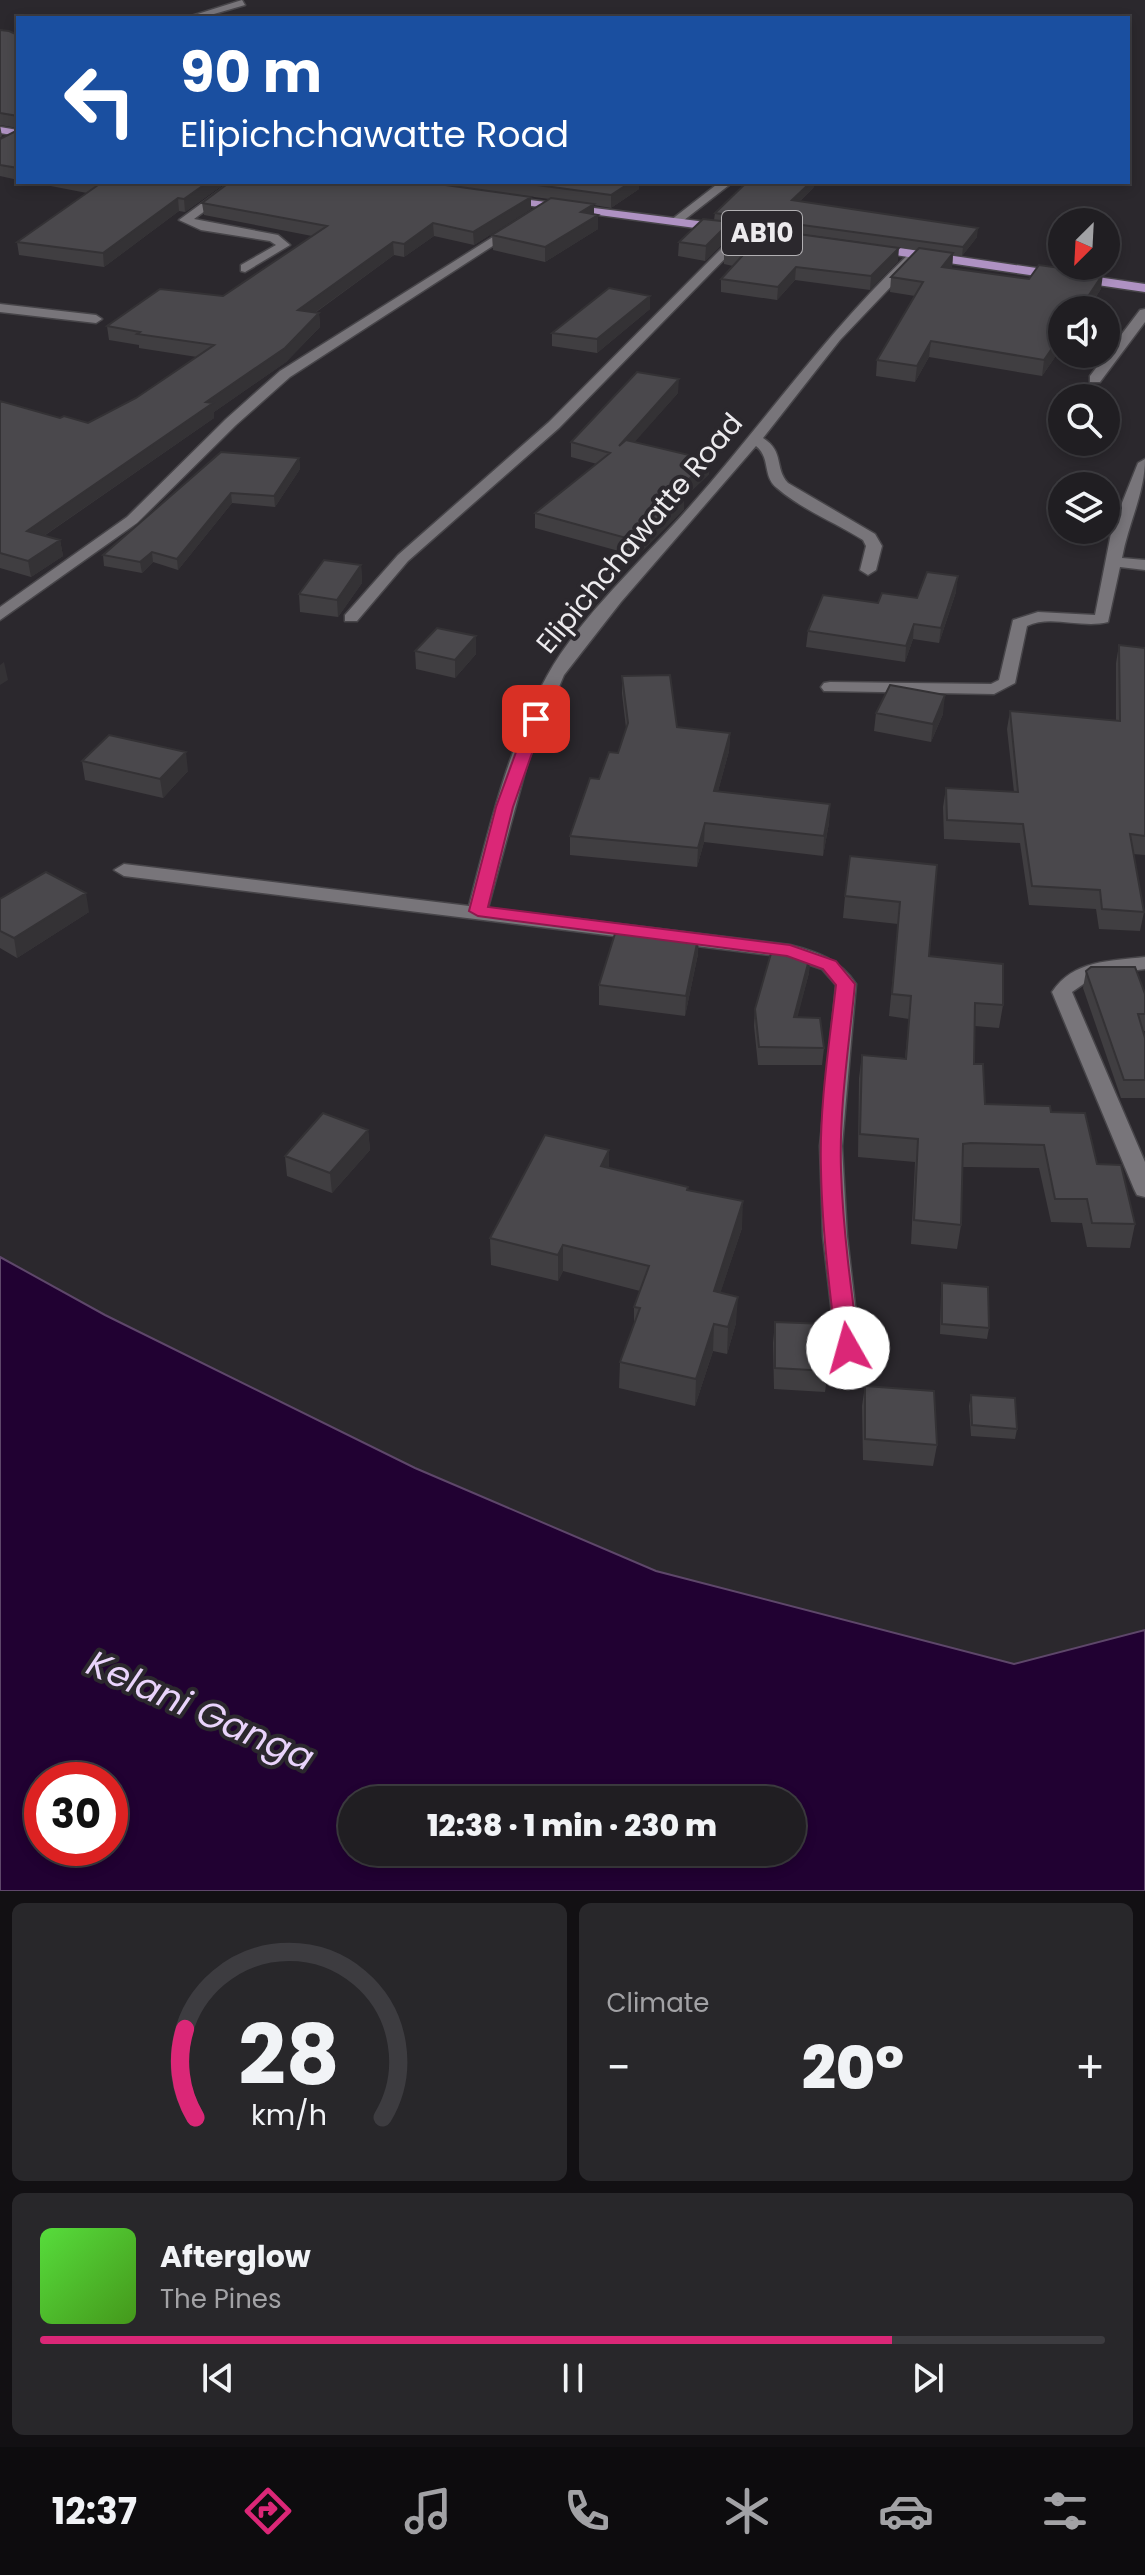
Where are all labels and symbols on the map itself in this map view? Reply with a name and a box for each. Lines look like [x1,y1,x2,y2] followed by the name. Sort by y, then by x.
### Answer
[1048,208,1120,280] north arrow
[722,211,802,255] road number: AB10
[527,405,752,662] street label: Elipichchawatte Road
[502,685,570,753] pin
[806,1306,890,1390] position arrow
[79,1638,323,1783] water label: Kelani Ganga
[24,1762,128,1866] speed limit sign: 30

